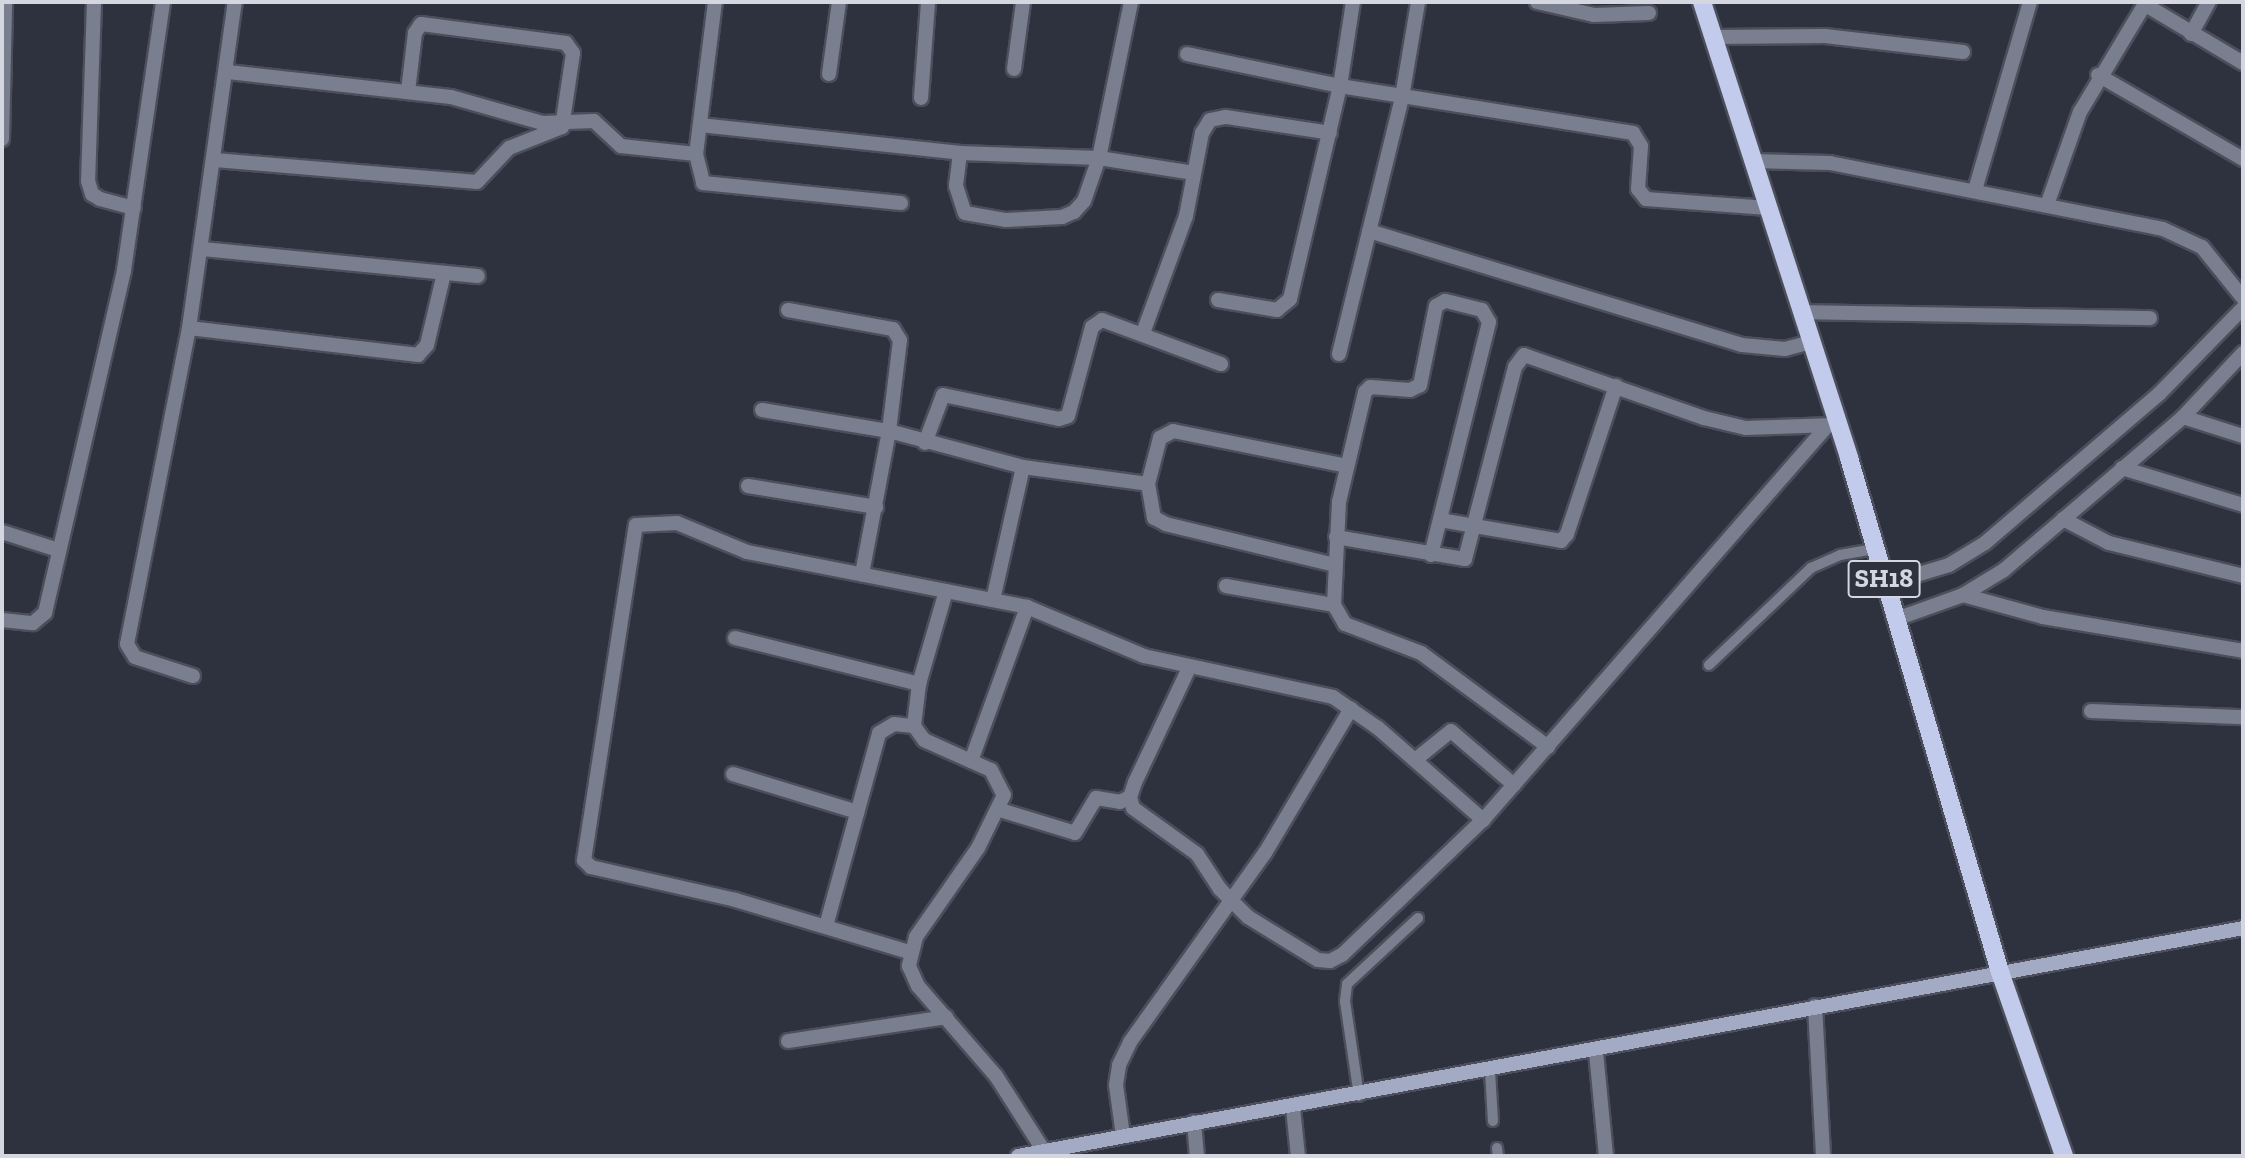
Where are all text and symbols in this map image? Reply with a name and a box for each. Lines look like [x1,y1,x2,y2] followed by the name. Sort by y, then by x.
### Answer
[1847,556,1921,601] road number: SH18

